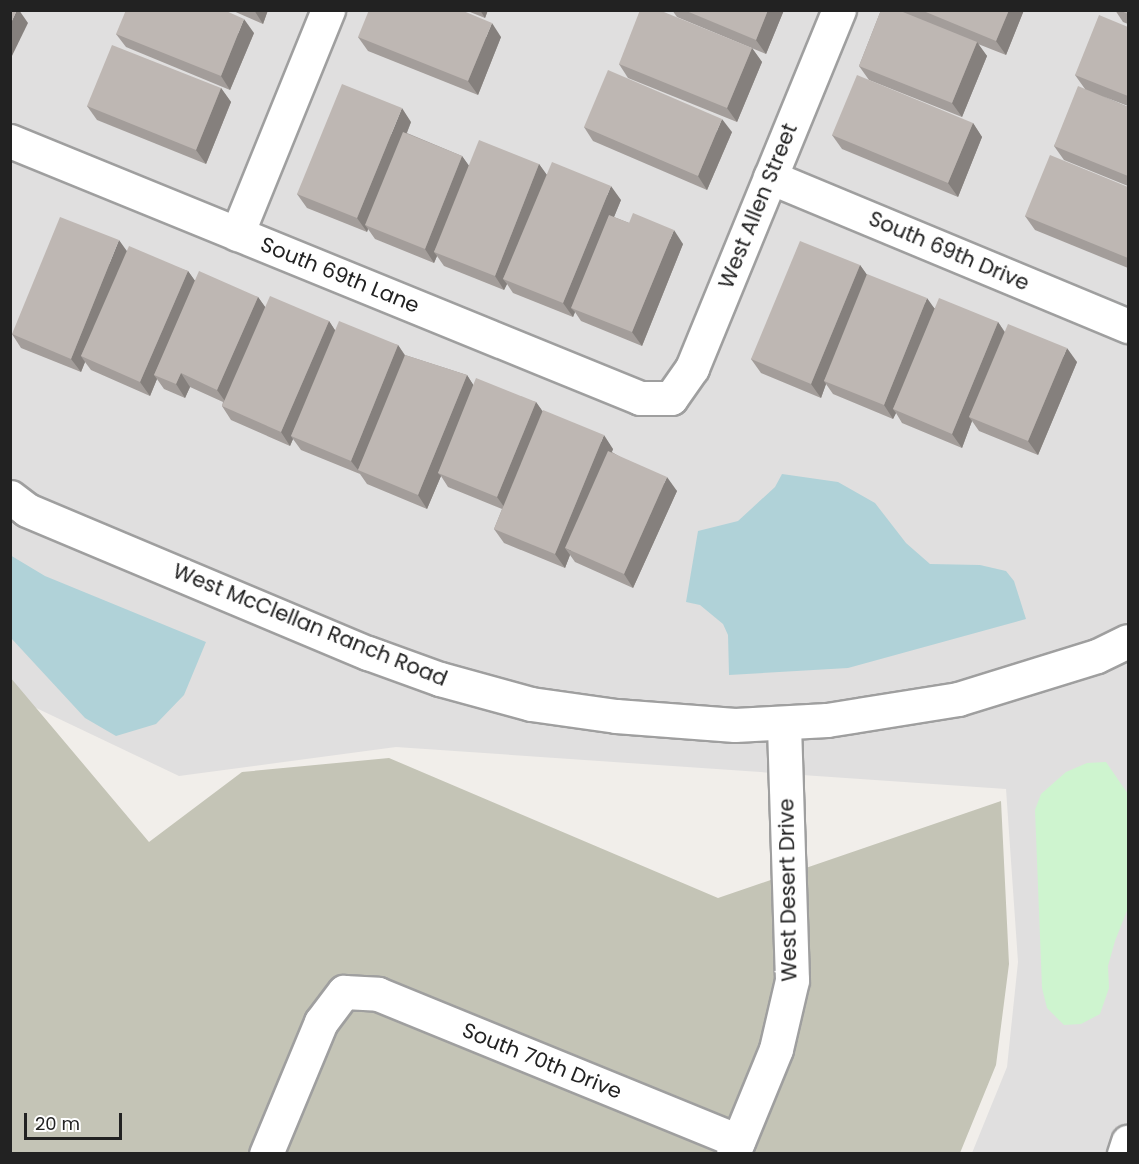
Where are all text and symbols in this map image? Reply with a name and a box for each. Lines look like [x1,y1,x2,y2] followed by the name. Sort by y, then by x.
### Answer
[713,120,803,292] street label: West Allen Street
[865,206,1033,296] street label: South 69th Drive
[257,232,423,318] street label: South 69th Lane
[169,558,451,692] street label: West McClellan Ranch Road
[774,798,802,982] street label: West Desert Drive
[459,1017,625,1105] street label: South 70th Drive
[27,1101,124,1139] scale bar
[35,1111,80,1136] text: 20 m

